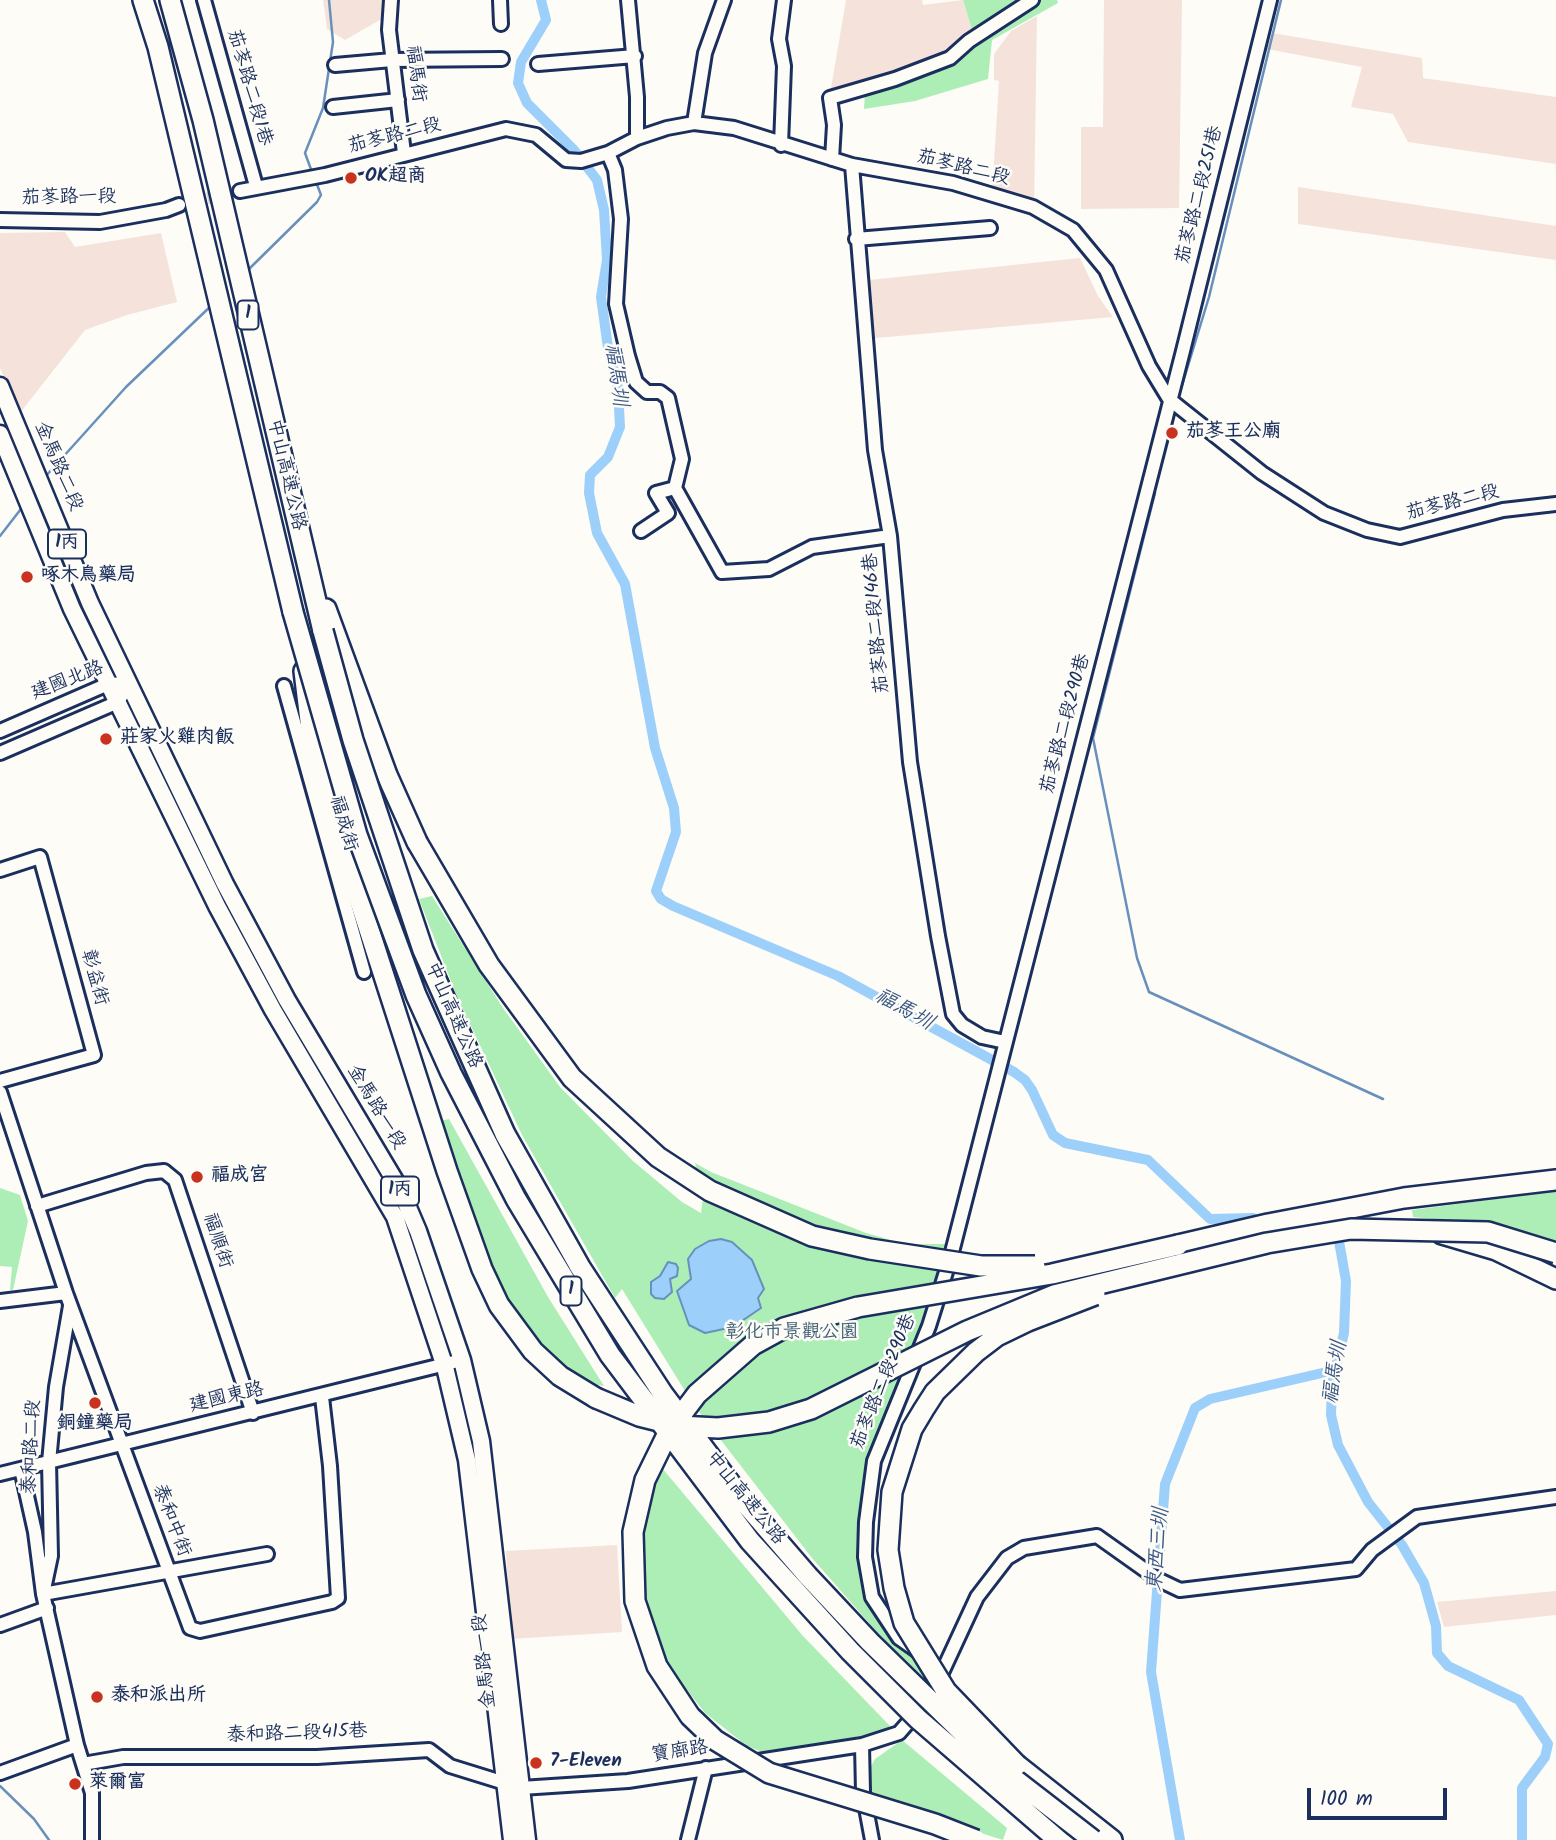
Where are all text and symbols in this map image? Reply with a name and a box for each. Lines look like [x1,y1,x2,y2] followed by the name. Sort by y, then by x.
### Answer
[221,27,275,149] street label: 茄苳路二段1巷
[399,44,429,104] street label: 福馬街
[346,114,444,160] street label: 茄苳路二段
[1173,124,1229,266] street label: 茄苳路二段251巷
[914,146,1012,192] street label: 茄苳路二段
[365,167,426,189] place label: OK超商
[343,170,359,186] marker: OK超商
[21,187,117,211] street label: 茄苳路一段
[238,300,258,330] road number: 1
[597,342,631,408] water label: 福馬圳
[261,417,309,533] street label: 中山高速公路
[28,419,86,515] street label: 金馬路二段
[1186,422,1281,444] place label: 茄苳王公廟
[1164,425,1180,441] marker: 茄苳王公廟
[1404,481,1502,527] street label: 茄苳路二段
[48,530,86,558] road number: 1丙
[860,552,896,694] street label: 茄苳路二段146巷
[41,566,136,588] place label: 啄木鳥藥局
[19,569,35,585] marker: 啄木鳥藥局
[1037,652,1097,796] street label: 茄苳路二段290巷
[28,658,108,706] street label: 建國北路
[120,728,234,750] place label: 莊家火雞肉飯
[98,731,114,747] marker: 莊家火雞肉飯
[323,793,361,855] street label: 福成街
[75,948,111,1008] street label: 彰益街
[418,959,486,1073] street label: 中山高速公路
[869,985,937,1037] water label: 福馬圳
[341,1061,409,1155] street label: 金馬路一段
[211,1166,268,1188] place label: 福成宮
[189,1169,205,1185] marker: 福成宮
[381,1176,419,1206] road number: 1丙
[196,1210,236,1272] street label: 福順街
[560,1276,582,1306] road number: 1
[847,1311,923,1453] street label: 茄苳路二段290巷
[726,1323,858,1345] park label: 彰化市景觀公園
[1320,1340,1354,1406] water label: 福馬圳
[187,1379,267,1419] street label: 建國東路
[87,1395,103,1411] marker: 銅鐘藥局
[19,1399,47,1495] street label: 泰和路二段
[57,1414,133,1436] place label: 銅鐘藥局
[699,1448,789,1550] street label: 中山高速公路
[146,1481,194,1561] street label: 泰和中街
[1144,1507,1176,1593] water label: 東西三圳
[470,1613,502,1709] street label: 金馬路一段
[111,1686,206,1708] place label: 泰和派出所
[89,1689,105,1705] marker: 泰和派出所
[226,1721,368,1749] street label: 泰和路二段415巷
[650,1737,710,1769] street label: 寶廍路
[550,1752,622,1774] place label: 7-Eleven
[528,1755,544,1771] marker: 7-Eleven
[89,1773,146,1795] place label: 萊爾富
[1311,1773,1451,1817] scale bar
[67,1776,83,1792] marker: 萊爾富
[1320,1783,1373,1816] text: 100 m

